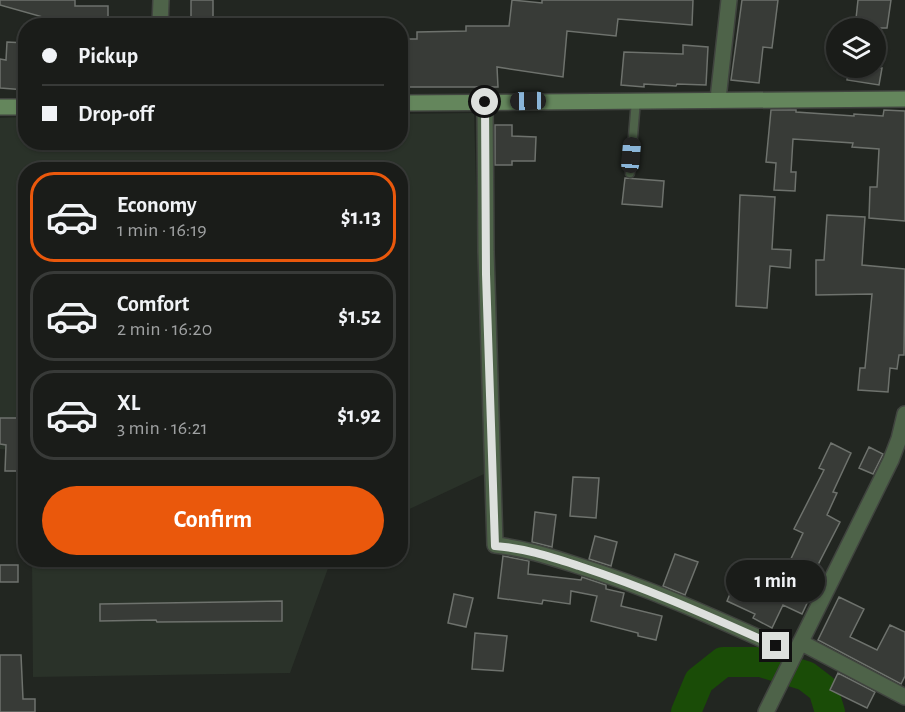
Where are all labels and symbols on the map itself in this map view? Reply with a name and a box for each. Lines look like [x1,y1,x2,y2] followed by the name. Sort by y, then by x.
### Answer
[471,88,498,115] route start
[510,92,546,110] car
[620,136,642,174] car
[726,559,826,601] callout: 1 min
[762,632,789,659] route end

